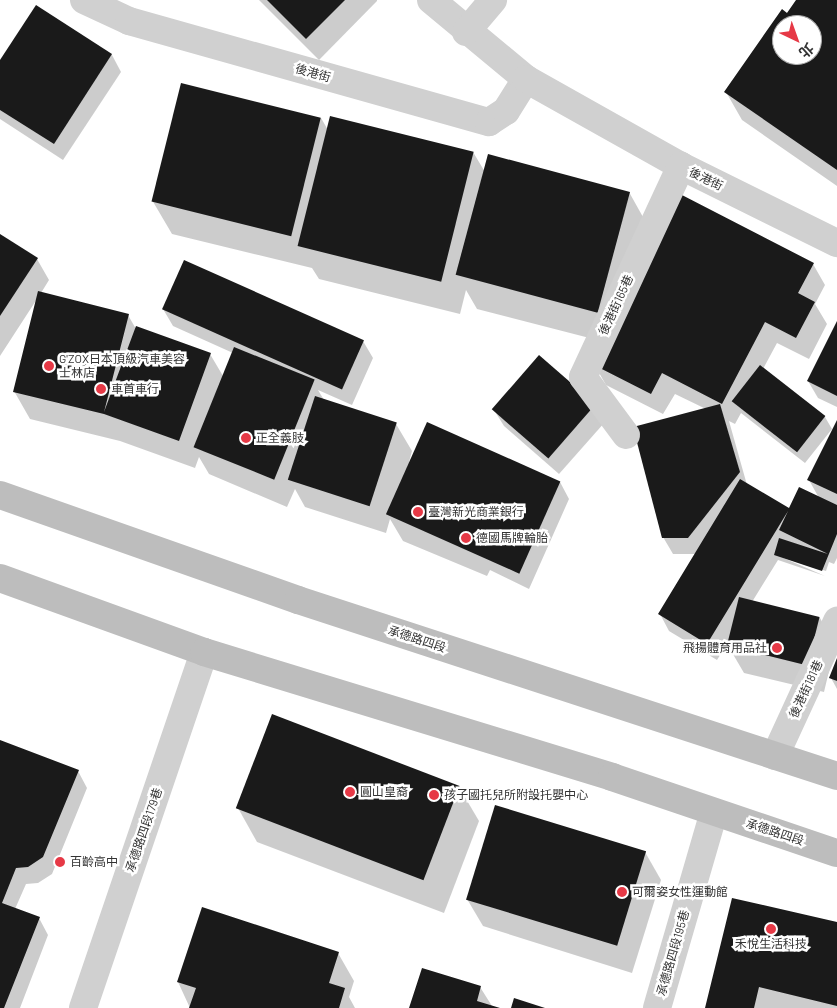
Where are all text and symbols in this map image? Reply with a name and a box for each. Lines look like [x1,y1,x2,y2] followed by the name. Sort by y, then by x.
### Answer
[772,15,822,65] north arrow
[796,40,818,62] text: 北
[294,61,332,85] street label: 後港街
[687,165,725,193] street label: 後港街
[596,273,636,337] street label: 後港街165巷
[59,352,185,380] place label: G'ZOX日本頂級汽車美容 士林店
[43,360,55,372] marker: G'ZOX日本頂級汽車美容 士林店
[111,382,159,396] place label: 車首車行
[95,383,107,395] marker: 車首車行
[256,431,304,445] place label: 正全義肢
[240,432,252,444] marker: 正全義肢
[428,505,524,519] place label: 臺灣新光商業銀行
[412,506,424,518] marker: 臺灣新光商業銀行
[476,531,548,545] place label: 德國馬牌輪胎
[460,532,472,544] marker: 德國馬牌輪胎
[386,623,448,655] street label: 承德路四段
[683,641,767,655] place label: 飛揚體育用品社
[771,642,783,654] marker: 飛揚體育用品社
[786,658,826,720] street label: 後港街181巷
[360,785,408,799] place label: 圓山皇裔
[123,786,165,874] street label: 承德路四段179巷
[344,786,356,798] marker: 圓山皇裔
[444,788,588,802] place label: 孩子國托兒所附設托嬰中心
[428,789,440,801] marker: 孩子國托兒所附設托嬰中心
[744,816,806,848] street label: 承德路四段
[70,855,118,869] place label: 百齡高中
[54,856,66,868] marker: 百齡高中
[632,885,728,899] place label: 可爾姿女性運動館
[616,886,628,898] marker: 可爾姿女性運動館
[654,908,692,998] street label: 承德路四段195巷
[765,923,777,935] marker: 禾悅生活科技
[735,937,807,951] place label: 禾悅生活科技

